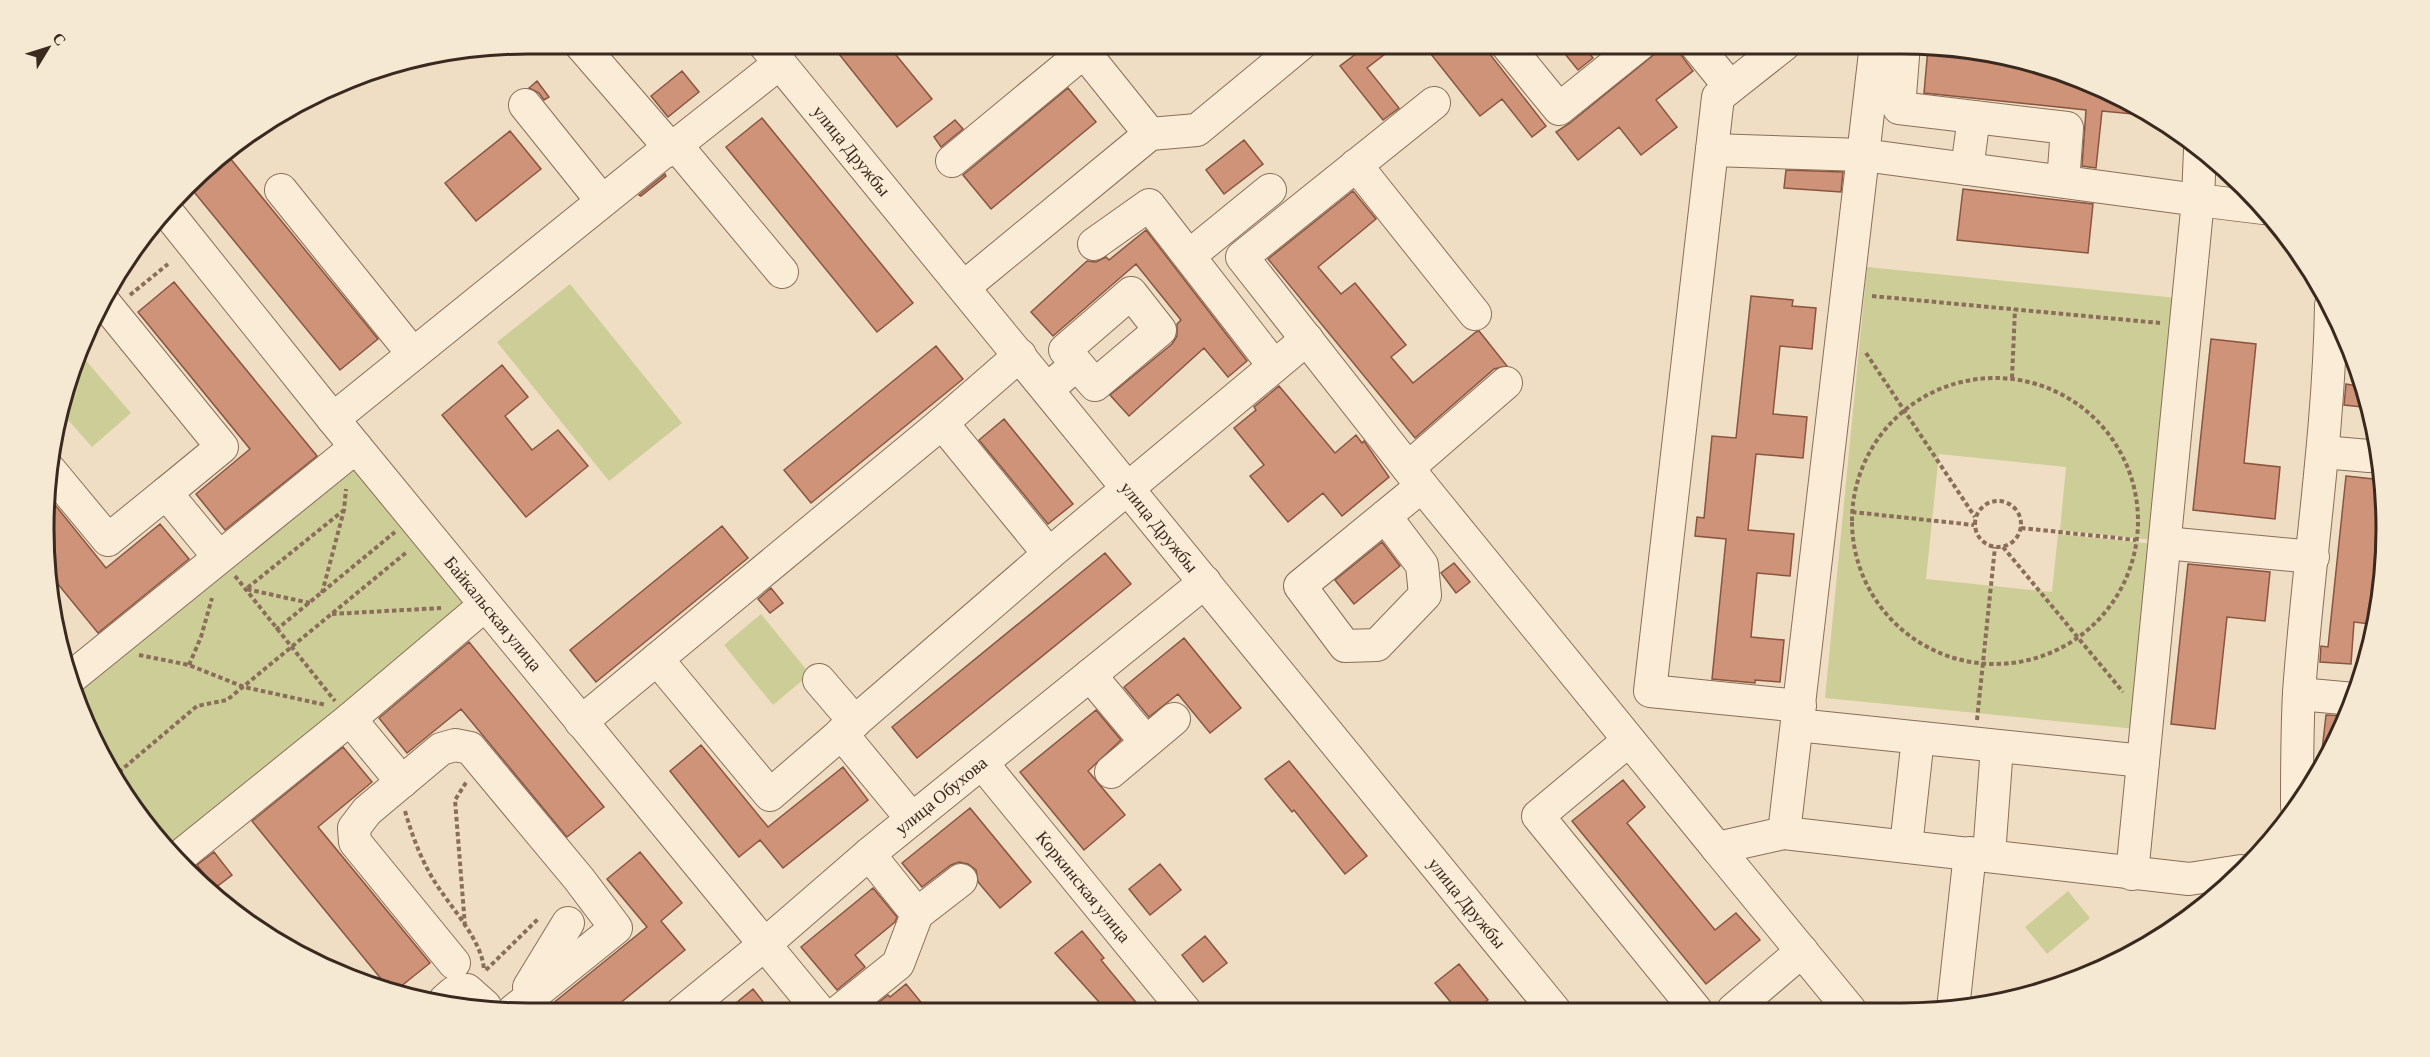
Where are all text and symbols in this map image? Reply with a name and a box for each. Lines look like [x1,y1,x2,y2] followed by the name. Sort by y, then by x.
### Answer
[18,18,78,78] north arrow
[49,29,70,49] text: С
[808,101,894,200] street label: улица Дружбы
[1116,478,1202,576] street label: улица Дружбы
[440,552,546,675] street label: Байкальская улица
[891,753,991,839] street label: улица Обухова
[1032,827,1135,946] street label: Коркинская улица
[1424,854,1510,953] street label: улица Дружбы

